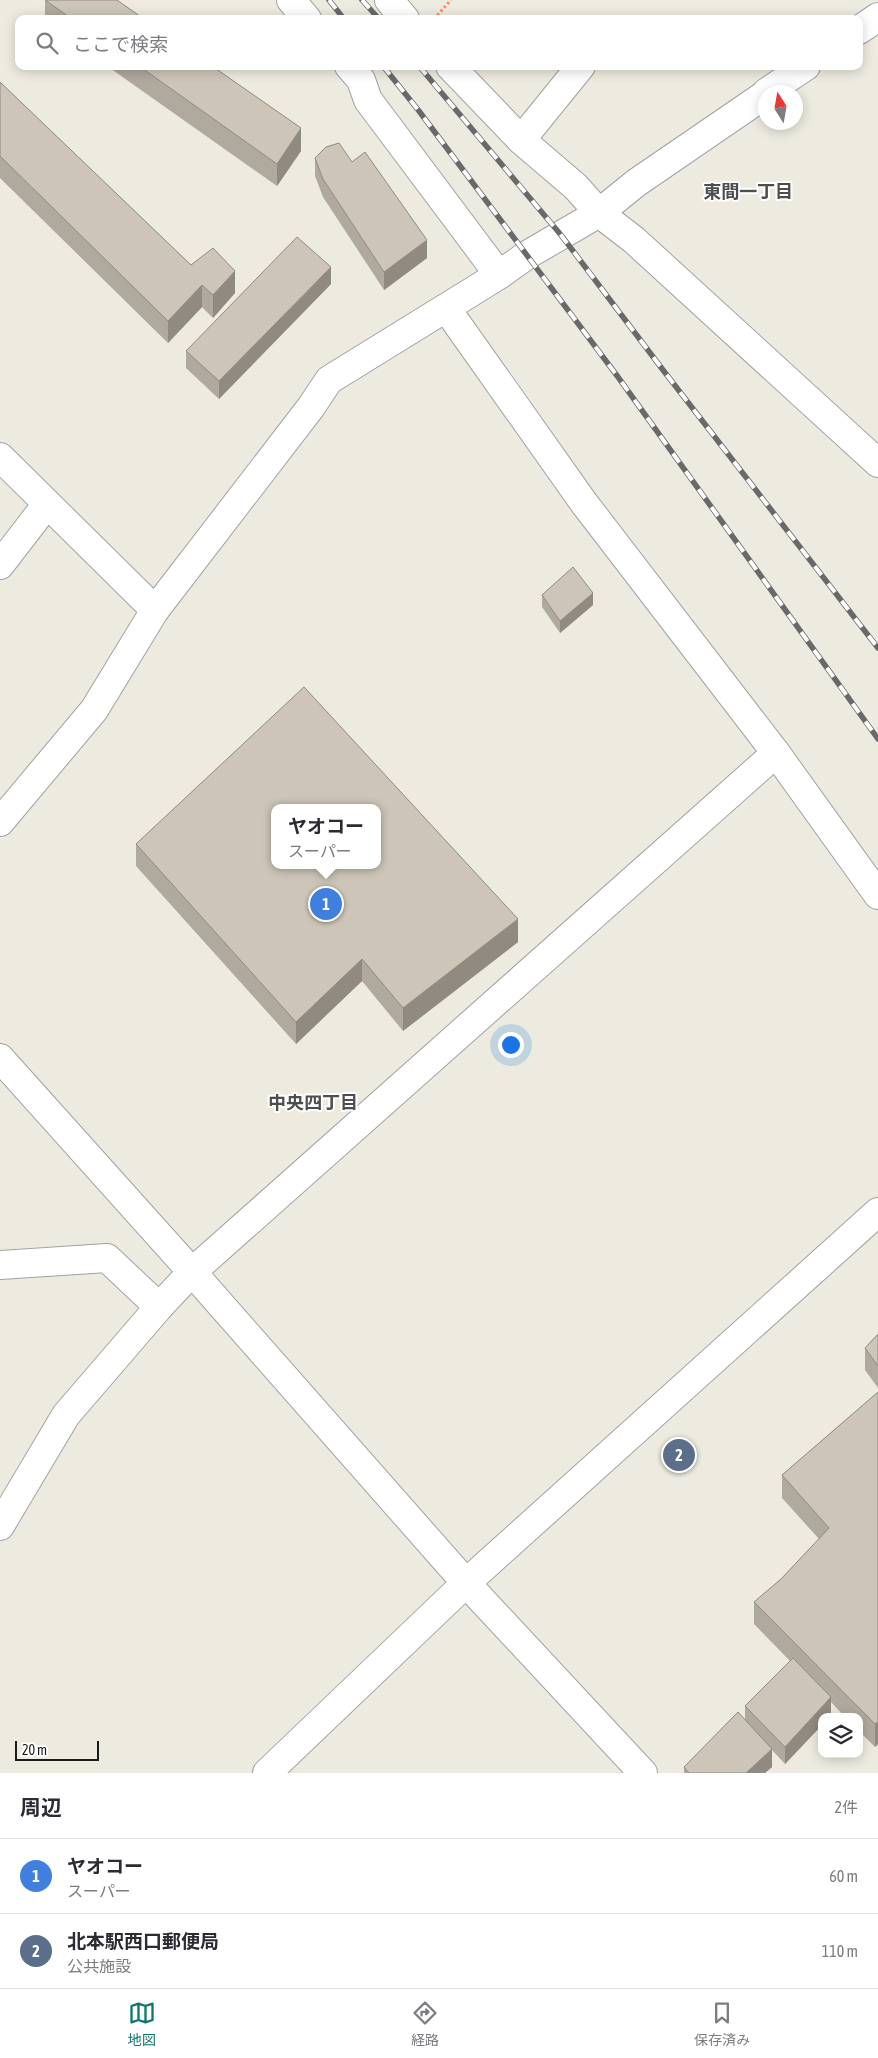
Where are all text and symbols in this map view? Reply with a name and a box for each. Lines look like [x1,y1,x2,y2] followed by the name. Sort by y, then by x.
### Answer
[15,15,863,70] search box
[33,29,61,57] icon: search
[73,33,168,55] text: ここで検索
[758,85,803,130] north arrow
[703,181,793,202] district label: 東間一丁目
[271,804,381,869] popup
[288,815,364,837] text: ヤオコー
[288,842,352,860] text: スーパー
[310,885,342,923] pin: 1
[498,1032,524,1058] your location
[268,1092,358,1113] district label: 中央四丁目
[663,1436,695,1474] pin: 2
[818,1713,863,1758] map controls
[818,1713,863,1758] button: layers
[15,1738,99,1761] scale bar
[22,1742,47,1758] text: 20 m
[20,1795,62,1819] text: 周辺
[834,1798,858,1816] text: 2件
[67,1855,143,1877] text: ヤオコー
[32,1867,40,1885] text: 1
[829,1867,858,1885] text: 60 m
[67,1882,131,1900] text: スーパー
[67,1930,219,1952] text: 北本駅西口郵便局
[32,1942,40,1960] text: 2
[822,1942,858,1960] text: 110 m
[67,1957,131,1975] text: 公共施設
[128,1999,156,2049] tab: 地図
[411,1999,439,2049] tab: 経路
[694,1999,750,2049] tab: 保存済み

